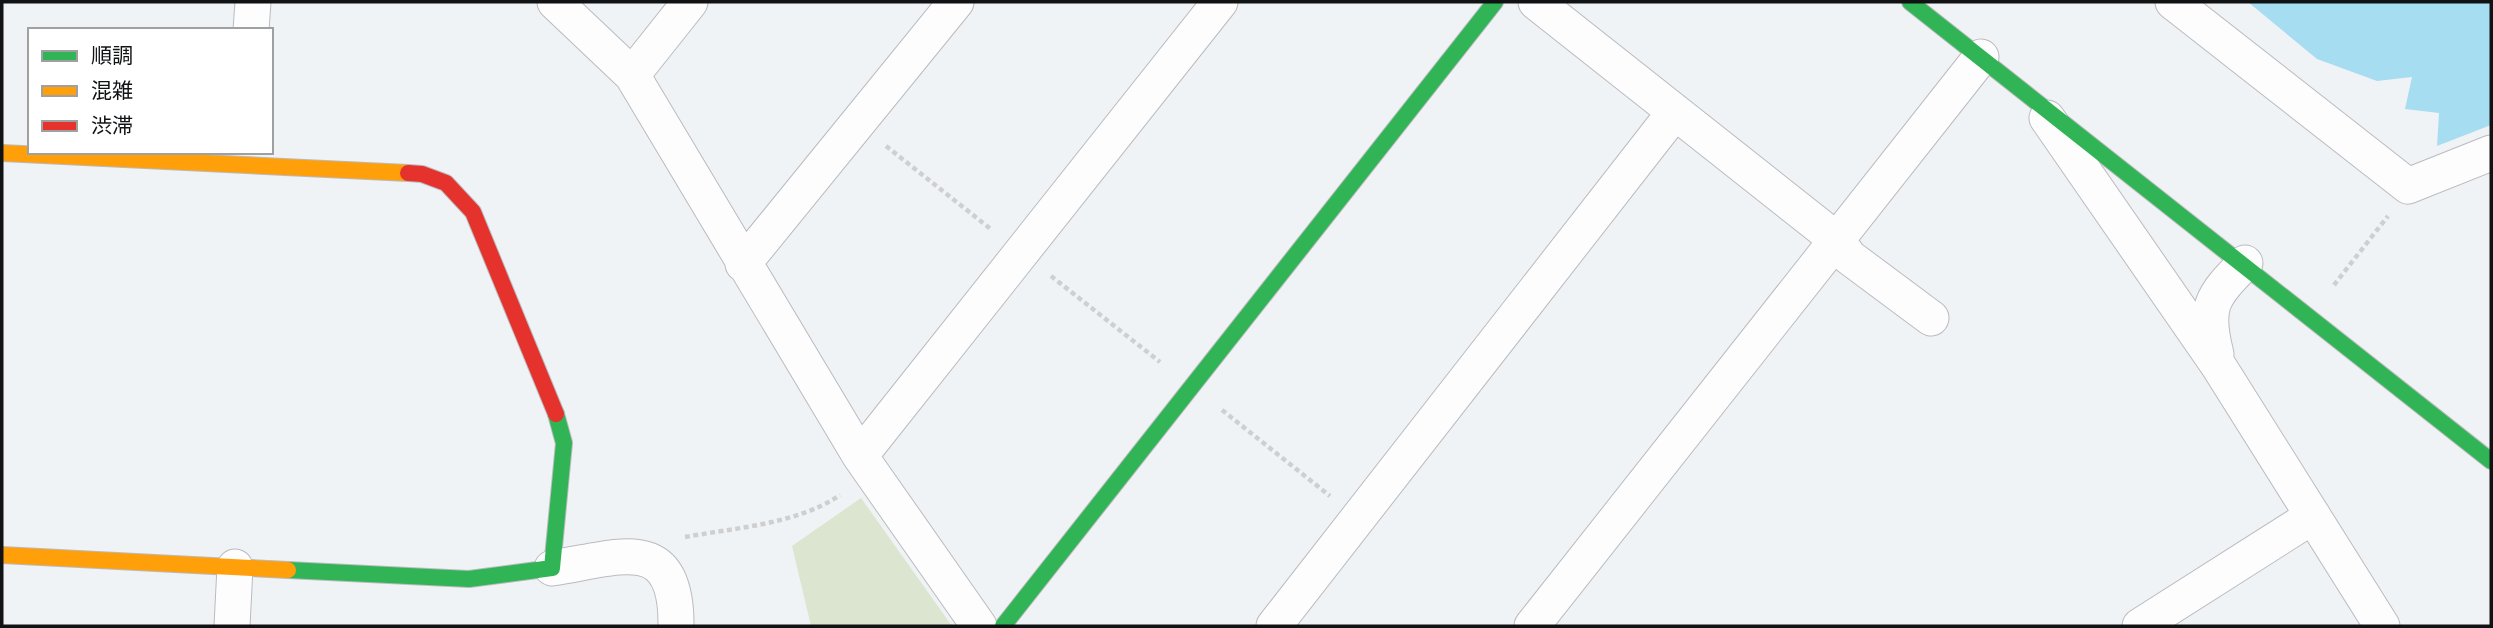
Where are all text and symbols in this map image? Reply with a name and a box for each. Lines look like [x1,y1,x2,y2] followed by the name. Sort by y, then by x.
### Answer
[28,28,273,154] legend
[91,42,133,67] text: 順調
[91,77,133,102] text: 混雑
[91,112,133,137] text: 渋滞

